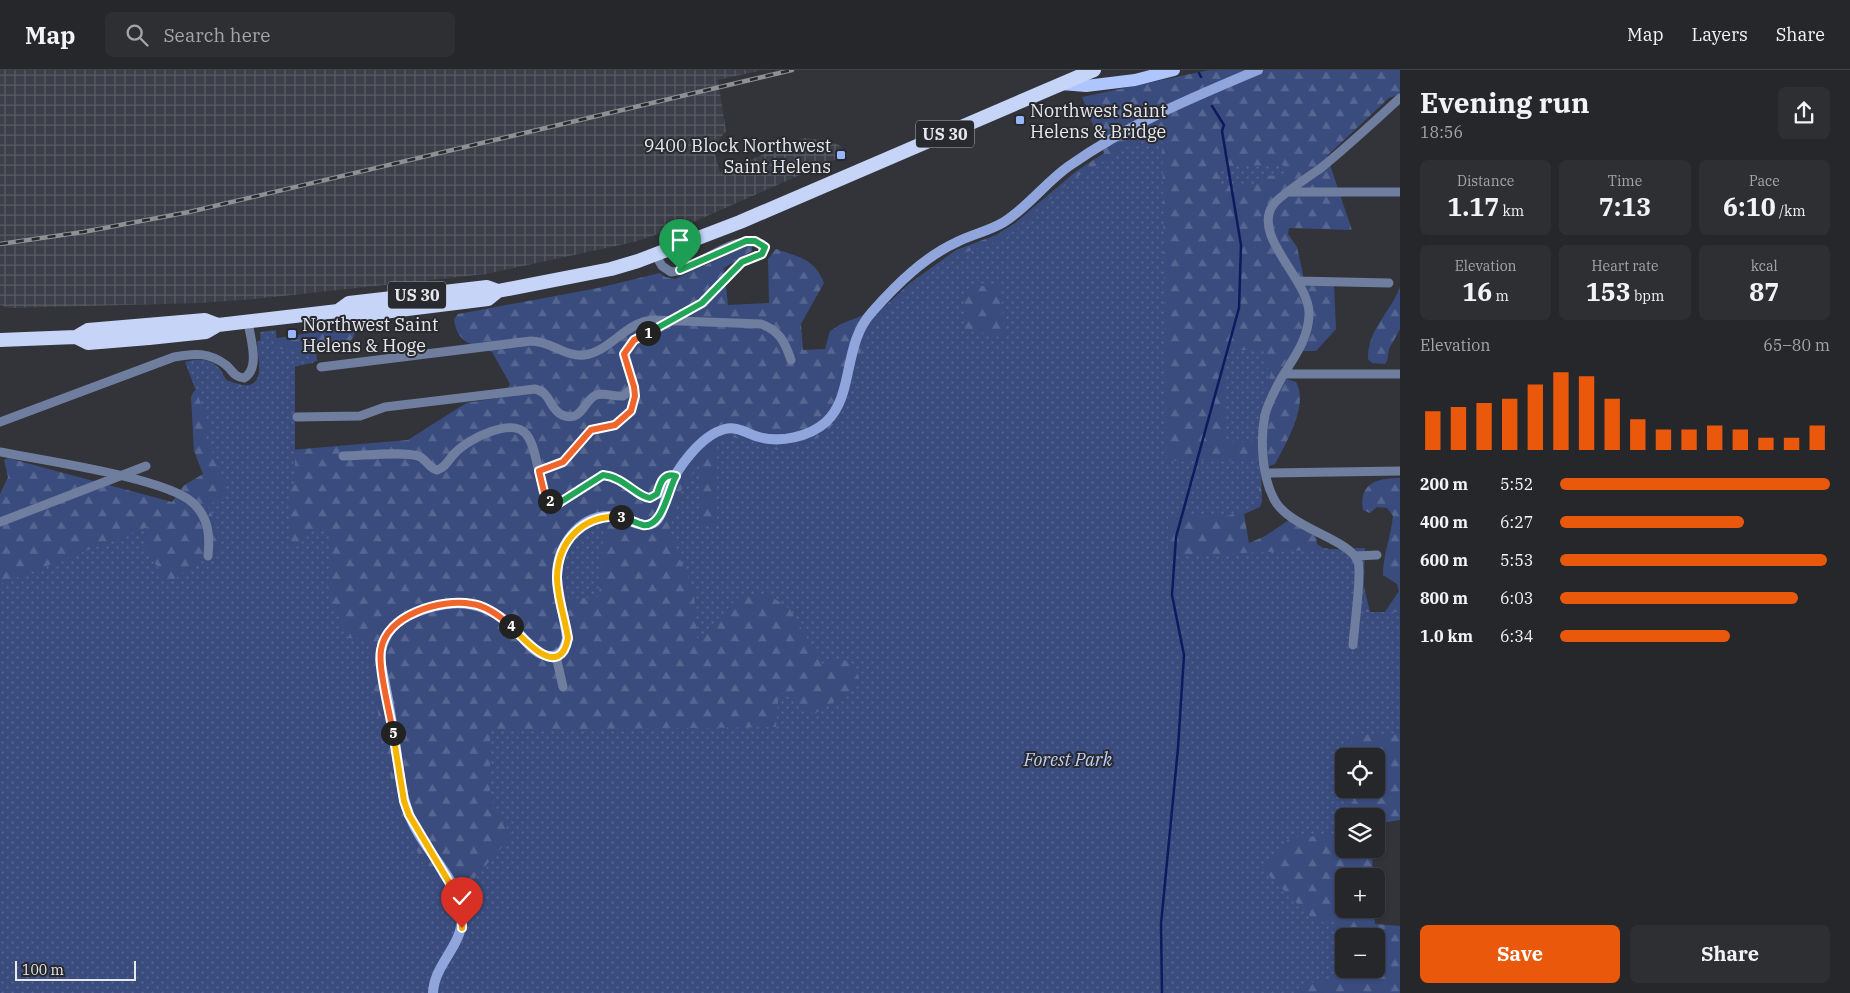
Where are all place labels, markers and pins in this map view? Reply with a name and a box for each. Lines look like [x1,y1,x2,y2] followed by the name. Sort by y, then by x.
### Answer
[1030,99,1166,143] place label: Northwest Saint Helens & Bridge
[1014,114,1026,126] marker: Northwest Saint Helens & Bridge
[644,134,831,178] place label: 9400 Block Northwest Saint Helens
[835,149,847,161] marker: 9400 Block Northwest Saint Helens
[659,219,701,270] pin
[302,313,438,357] place label: Northwest Saint Helens & Hoge
[636,320,660,346] pin: 1
[286,328,298,340] marker: Northwest Saint Helens & Hoge
[538,488,562,514] pin: 2
[608,504,634,530] pin: 3
[498,614,524,638] pin: 4
[380,720,406,746] pin: 5
[441,877,483,928] pin

